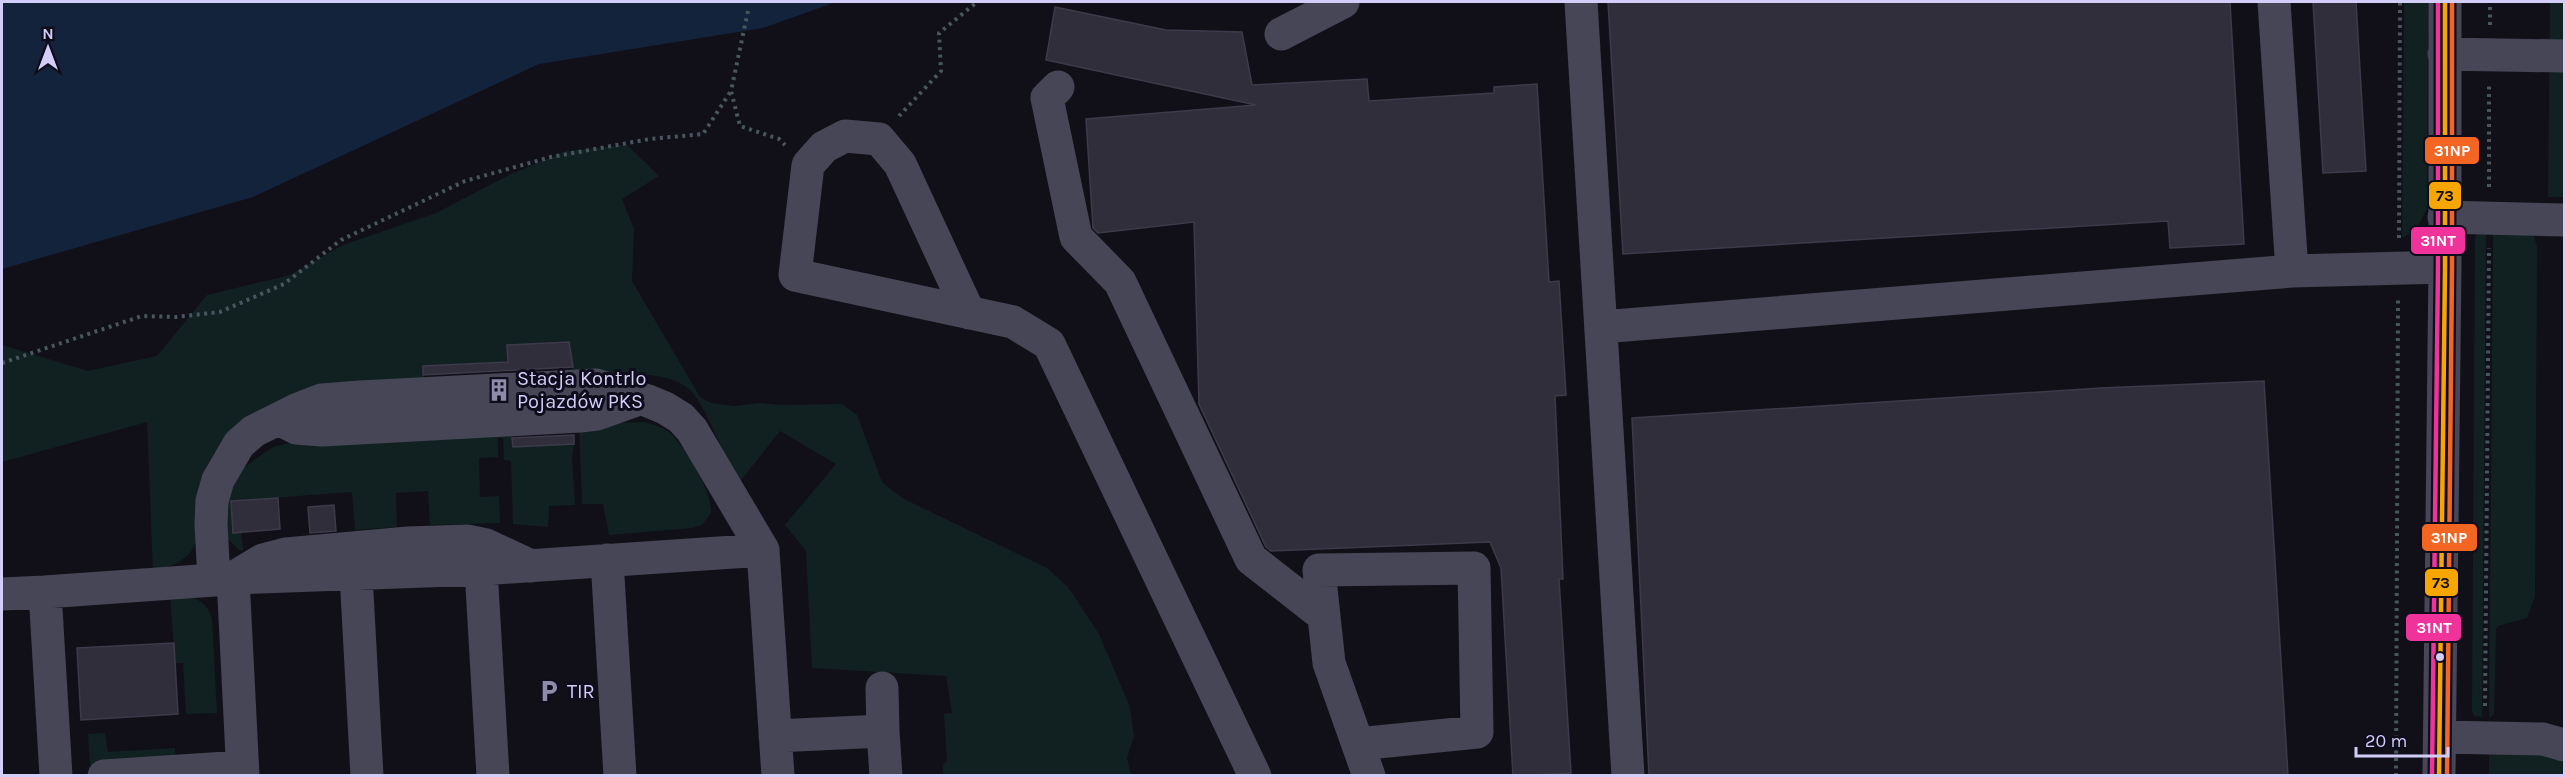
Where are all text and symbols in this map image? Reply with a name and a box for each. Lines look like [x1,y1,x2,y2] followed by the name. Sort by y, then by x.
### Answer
[18,18,78,78] north arrow
[42,24,54,43] text: N
[2424,136,2480,165] line badge: 31NP
[2434,141,2470,160] text: 31NP
[2428,181,2462,210] line badge: 73
[2436,186,2454,205] text: 73
[2410,226,2466,255] line badge: 31NT
[2420,231,2456,250] text: 31NT
[517,367,646,413] place label: Stacja Kontrlo Pojazdów PKS
[486,377,512,403] building icon: Stacja Kontrlo Pojazdów PKS
[2421,523,2478,552] line badge: 31NP
[2431,528,2467,547] text: 31NP
[2424,568,2459,597] line badge: 73
[2432,573,2450,592] text: 73
[2405,613,2462,642] line badge: 31NT
[2416,618,2452,637] text: 31NT
[2434,651,2446,663] unlabelled marker
[536,678,562,704] parking icon: TIR
[567,680,595,703] place label: TIR
[2356,720,2448,758] scale bar
[2365,730,2407,752] text: 20 m

